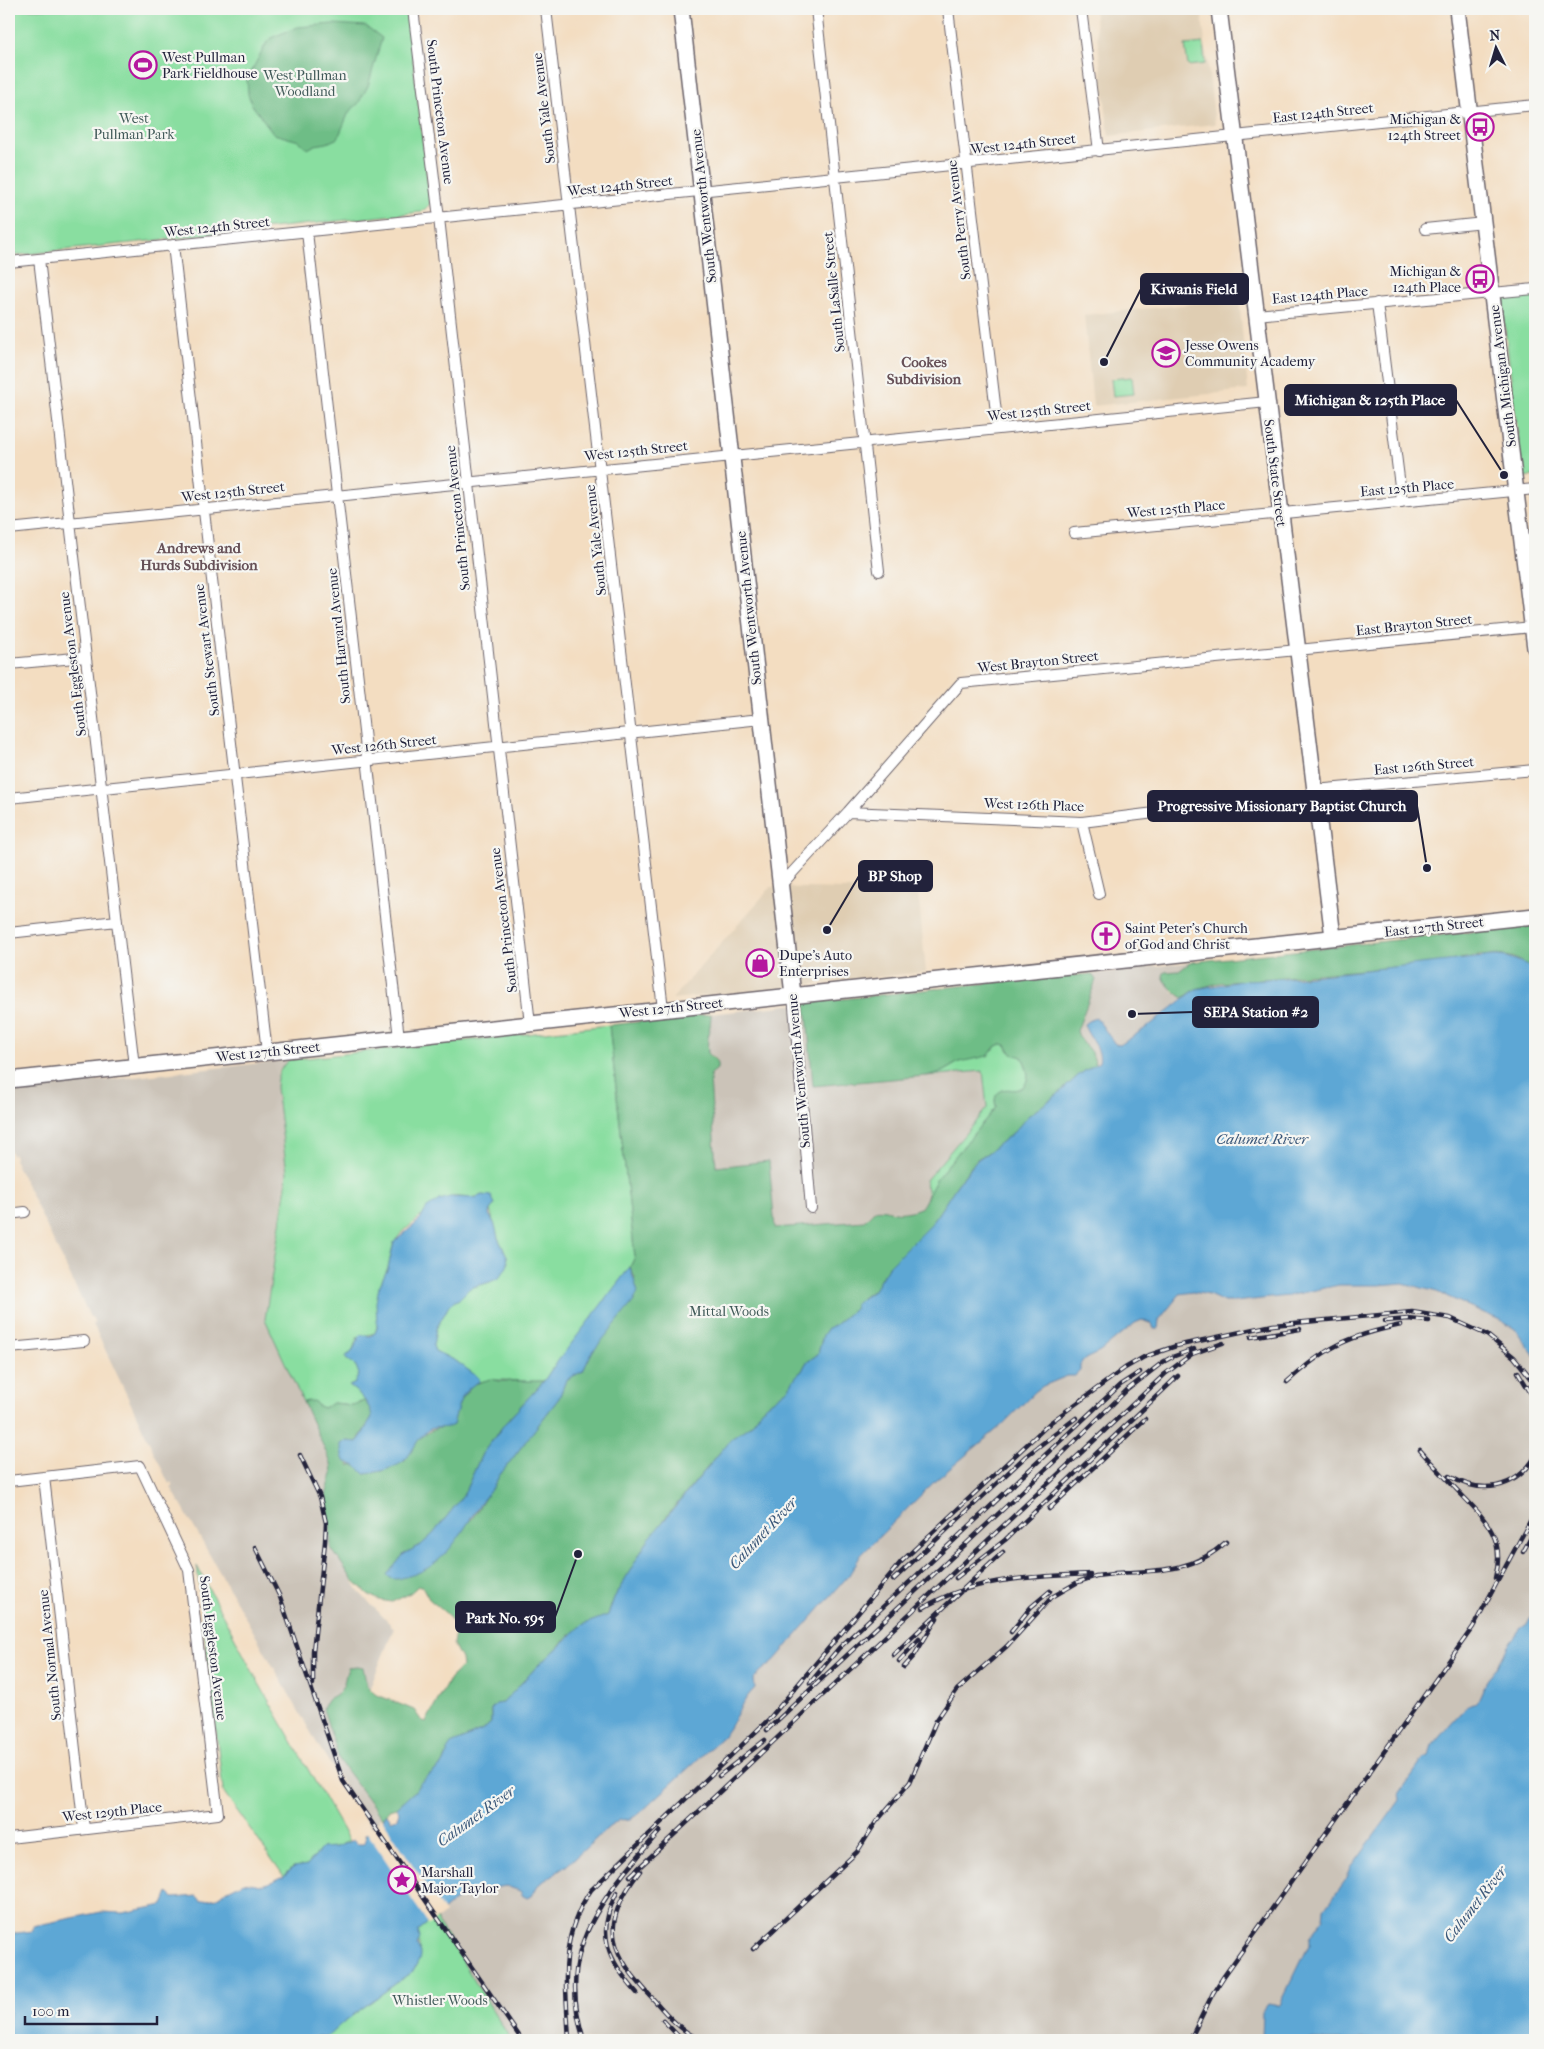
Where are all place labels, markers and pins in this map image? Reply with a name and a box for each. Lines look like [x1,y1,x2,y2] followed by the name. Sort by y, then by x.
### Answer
[161,49,257,82] place label: West Pullman Park Fieldhouse
[128,50,158,80] sports icon: West Pullman Park Fieldhouse
[1388,111,1461,144] place label: Michigan & 124th Street
[1465,112,1495,142] bus stop icon: Michigan & 124th Street
[1390,263,1461,296] place label: Michigan & 124th Place
[1465,264,1495,294] bus stop icon: Michigan & 124th Place
[1141,274,1248,304] callout: Kiwanis Field
[1184,337,1316,370] place label: Jesse Owens Community Academy
[1151,338,1181,368] school or university icon: Jesse Owens Community Academy
[1285,385,1456,415] callout: Michigan & 125th Place
[1148,791,1417,821] callout: Progressive Missionary Baptist Church
[859,861,932,891] callout: BP Shop
[1125,920,1248,953] place label: Saint Peter's Church of God and Christ
[1091,921,1121,951] church icon: Saint Peter's Church of God and Christ
[779,947,852,980] place label: Dupe's Auto Enterprises
[745,948,775,978] shop icon: Dupe's Auto Enterprises
[1193,997,1318,1027] callout: SEPA Station #2
[456,1602,555,1632] callout: Park No. 595
[421,1864,498,1897] place label: Marshall Major Taylor
[387,1865,417,1895] place icon: Marshall Major Taylor

